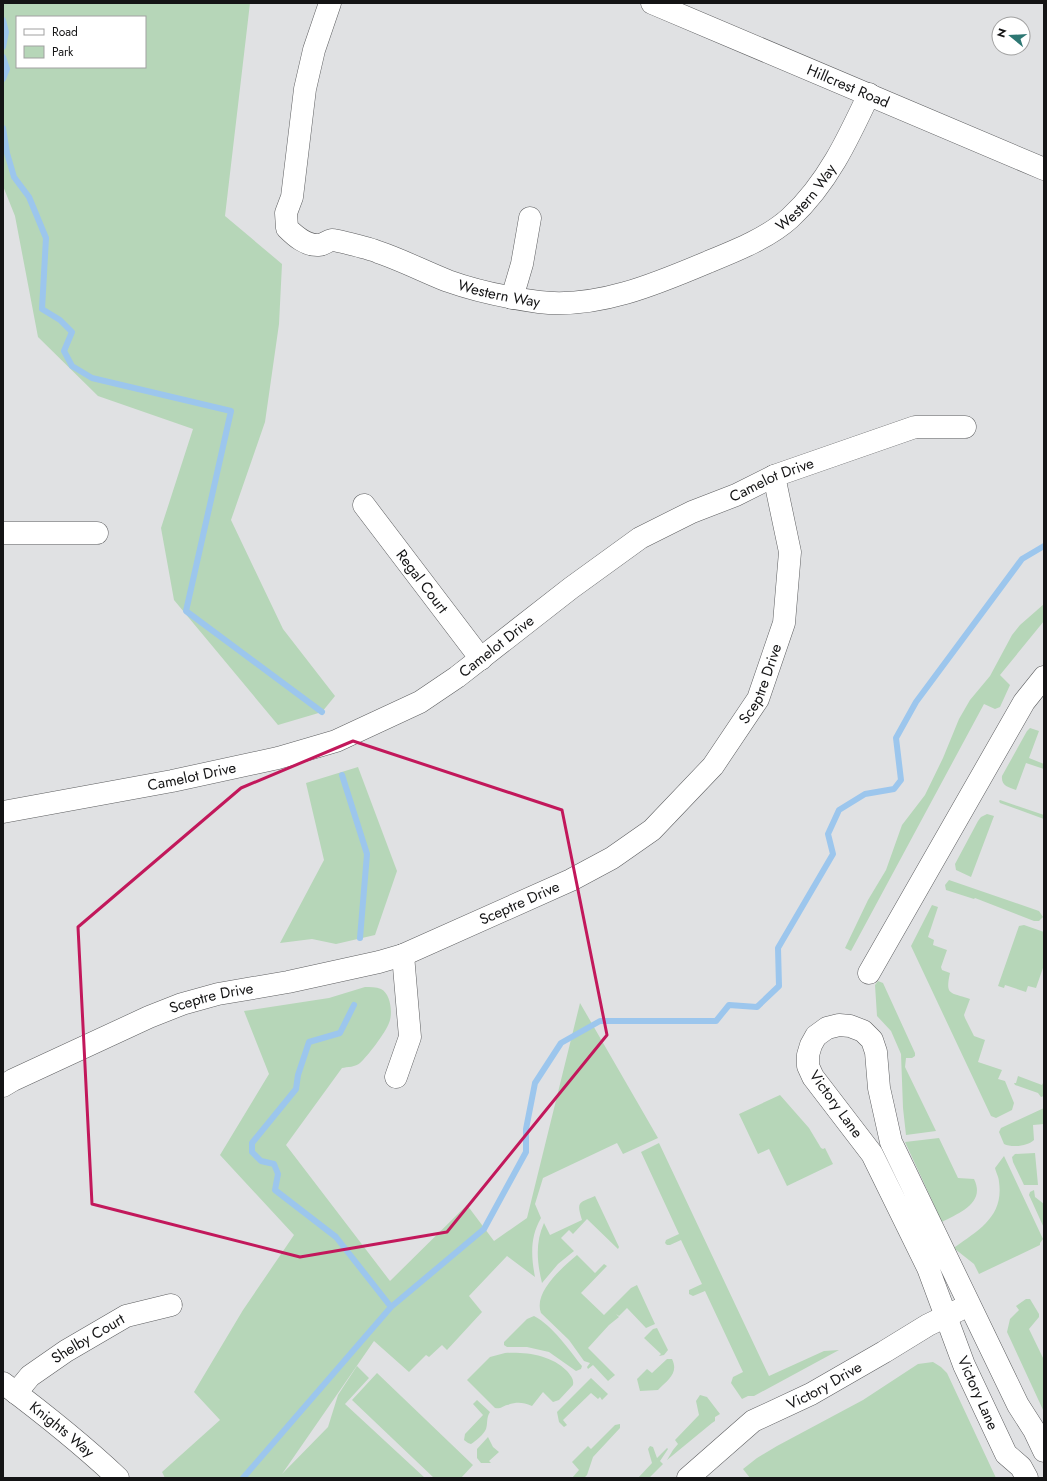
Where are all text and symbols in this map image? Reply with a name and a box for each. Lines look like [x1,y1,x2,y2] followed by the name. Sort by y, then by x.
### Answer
[16,16,146,68] legend
[991,16,1031,56] north arrow
[52,23,78,41] text: Road
[993,26,1010,40] text: N
[52,43,74,61] text: Park
[803,59,893,113] street label: Hillcrest Road
[771,159,842,237] street label: Western Way
[455,274,542,313] street label: Western Way
[726,452,817,507] street label: Camelot Drive
[391,545,454,618] street label: Regal Court
[454,610,539,683] street label: Camelot Drive
[733,640,787,728] street label: Sceptre Drive
[146,756,238,796] street label: Camelot Drive
[476,875,563,931] street label: Sceptre Drive
[166,977,255,1019] street label: Sceptre Drive
[804,1066,868,1143] street label: Victory Lane
[47,1308,129,1369] street label: Shelby Court
[952,1352,1004,1434] street label: Victory Lane
[783,1356,866,1415] street label: Victory Drive
[25,1396,99,1463] street label: Knights Way

